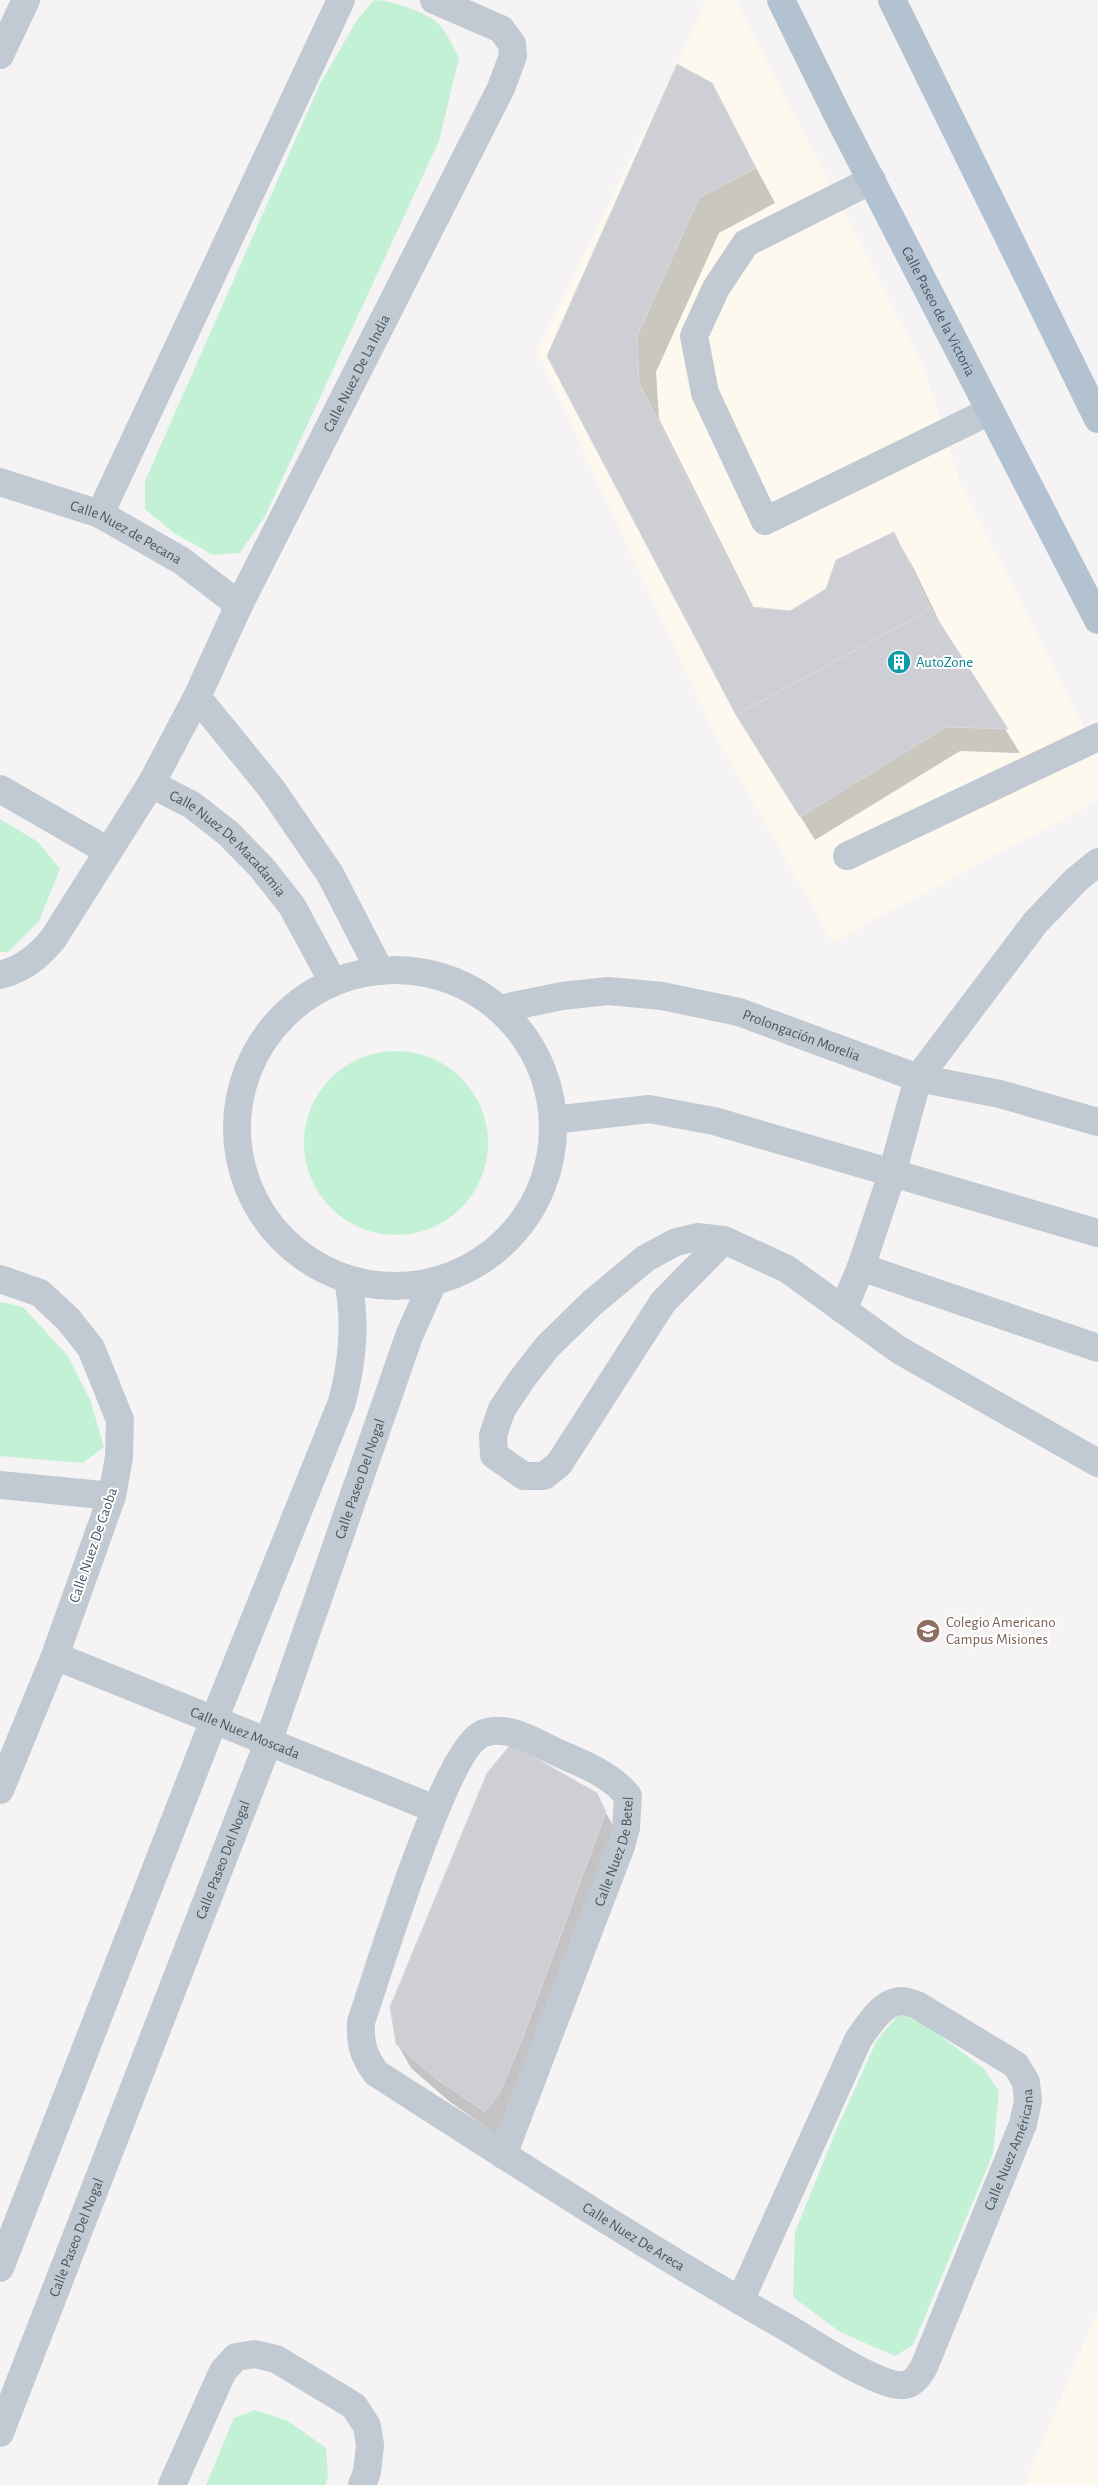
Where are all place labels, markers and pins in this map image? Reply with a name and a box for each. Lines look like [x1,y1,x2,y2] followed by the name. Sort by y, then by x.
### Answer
[886,649,912,675] building icon: AutoZone
[916,655,973,670] place label: AutoZone
[946,1615,1056,1647] place label: Colegio Americano Campus Misiones
[915,1618,941,1644] school or university icon: Colegio Americano Campus Misiones

